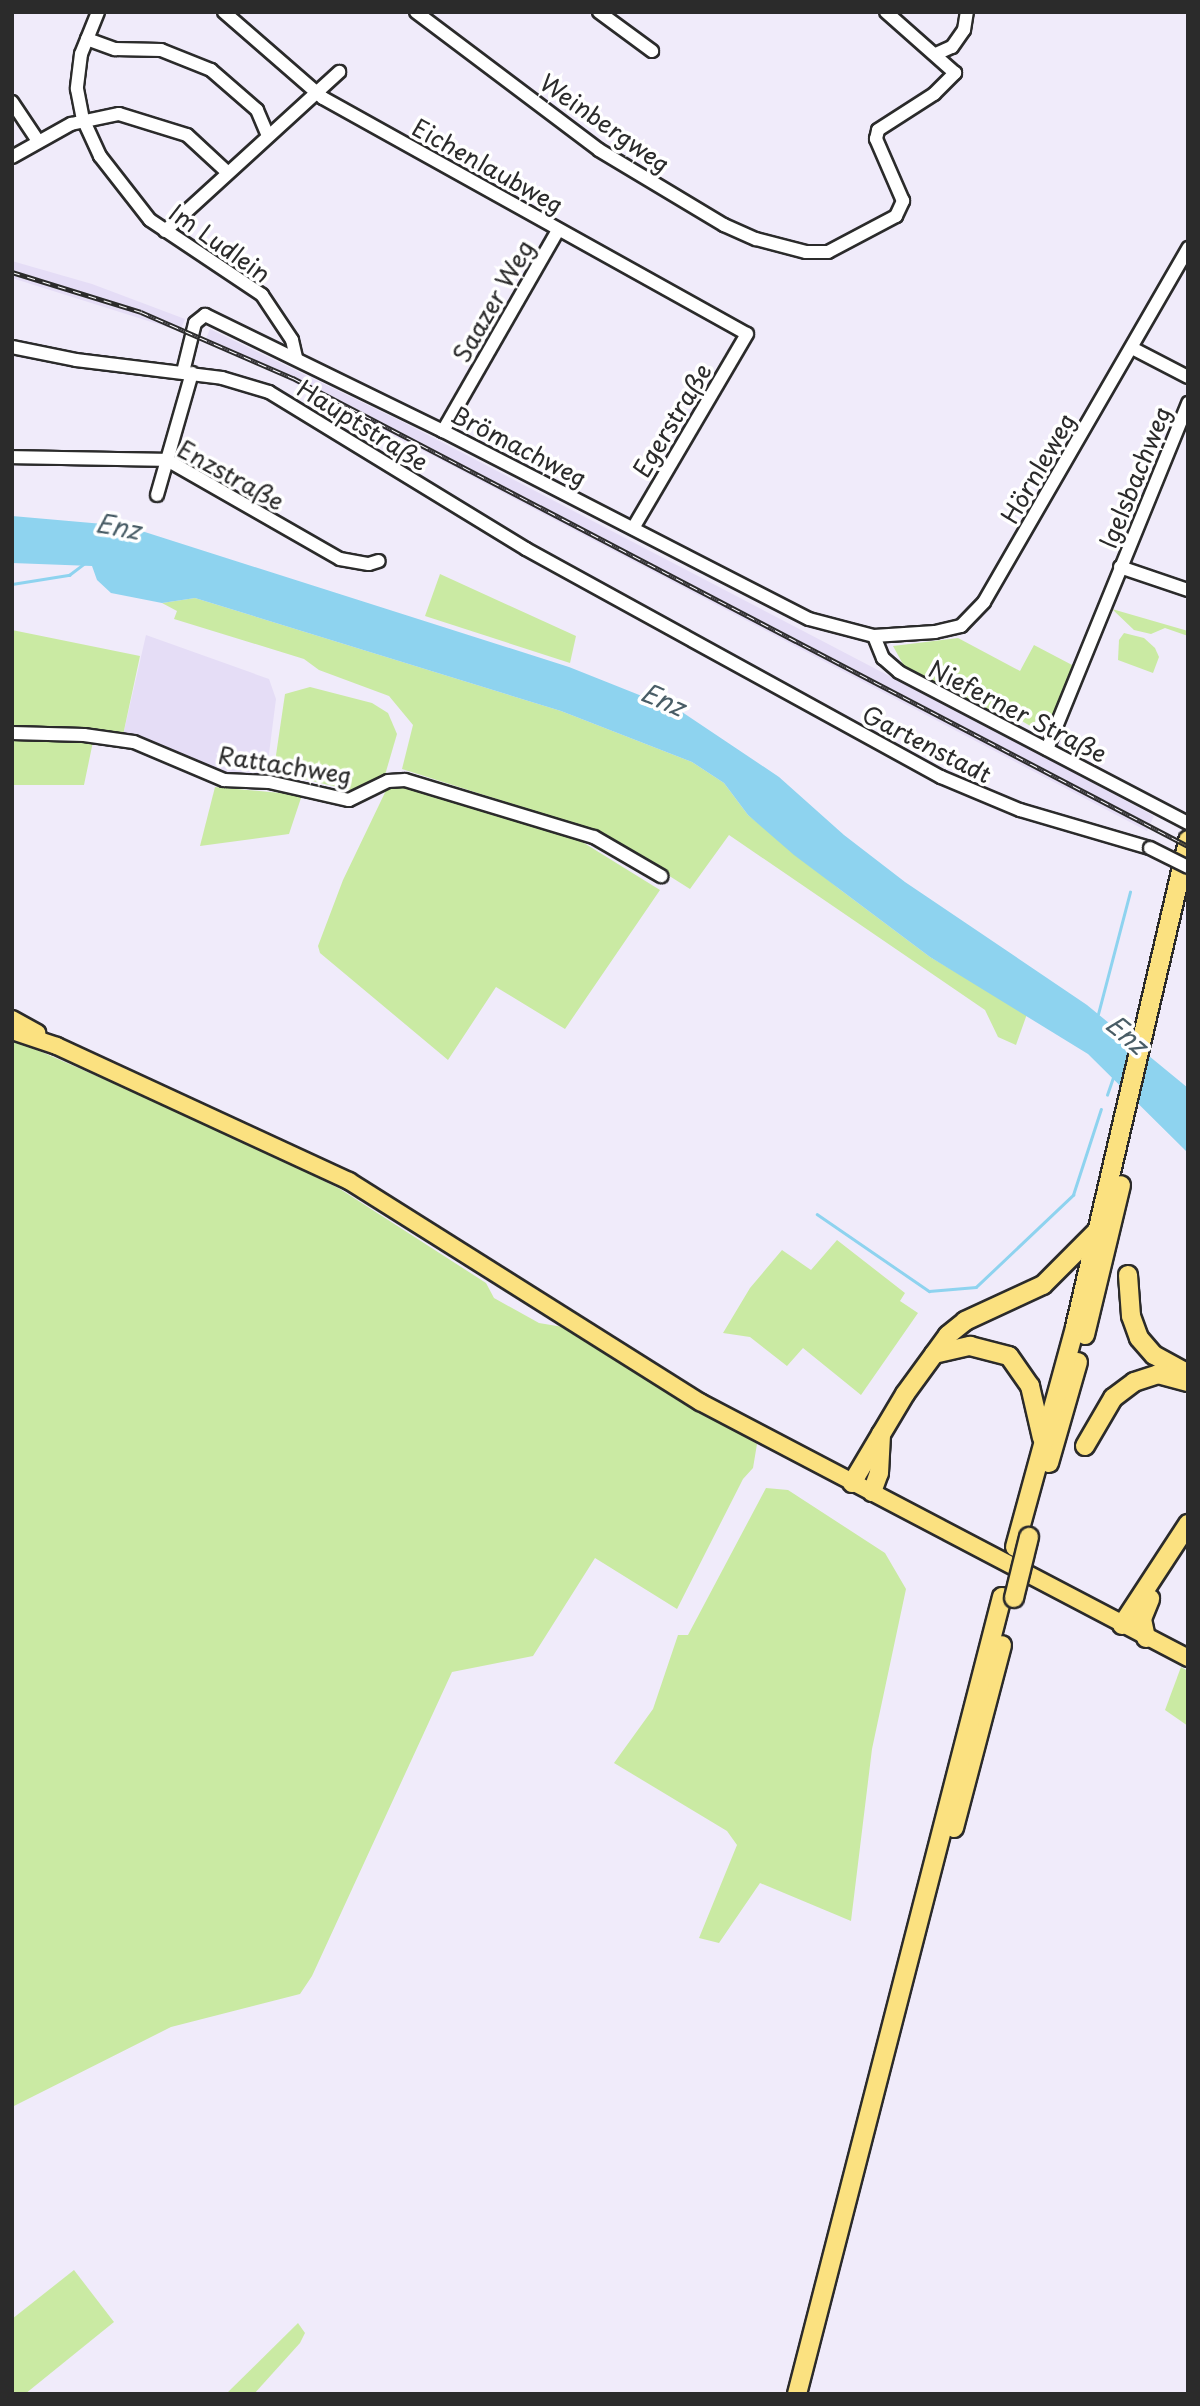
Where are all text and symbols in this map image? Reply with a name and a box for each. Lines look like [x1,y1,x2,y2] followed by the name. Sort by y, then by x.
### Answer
[534,68,676,178] street label: Weinbergweg
[407,113,569,219] street label: Eichenlaubweg
[164,198,276,288] street label: Im Ludlein
[446,234,540,368] street label: Saazer Weg
[627,358,717,482] street label: Egerstraße
[292,373,434,477] street label: Hauptstraße
[446,399,592,493] street label: Brömachweg
[1093,402,1177,552] street label: Igelsbachweg
[995,408,1081,528] street label: Hörnleweg
[173,434,289,516] street label: Enzstraße
[93,506,143,546] water label: Enz
[923,653,1113,769] street label: Nieferner Straße
[636,676,690,722] water label: Enz
[858,699,996,789] street label: Gartenstadt
[216,740,354,790] street label: Rattachweg
[1100,1008,1154,1060] water label: Enz

